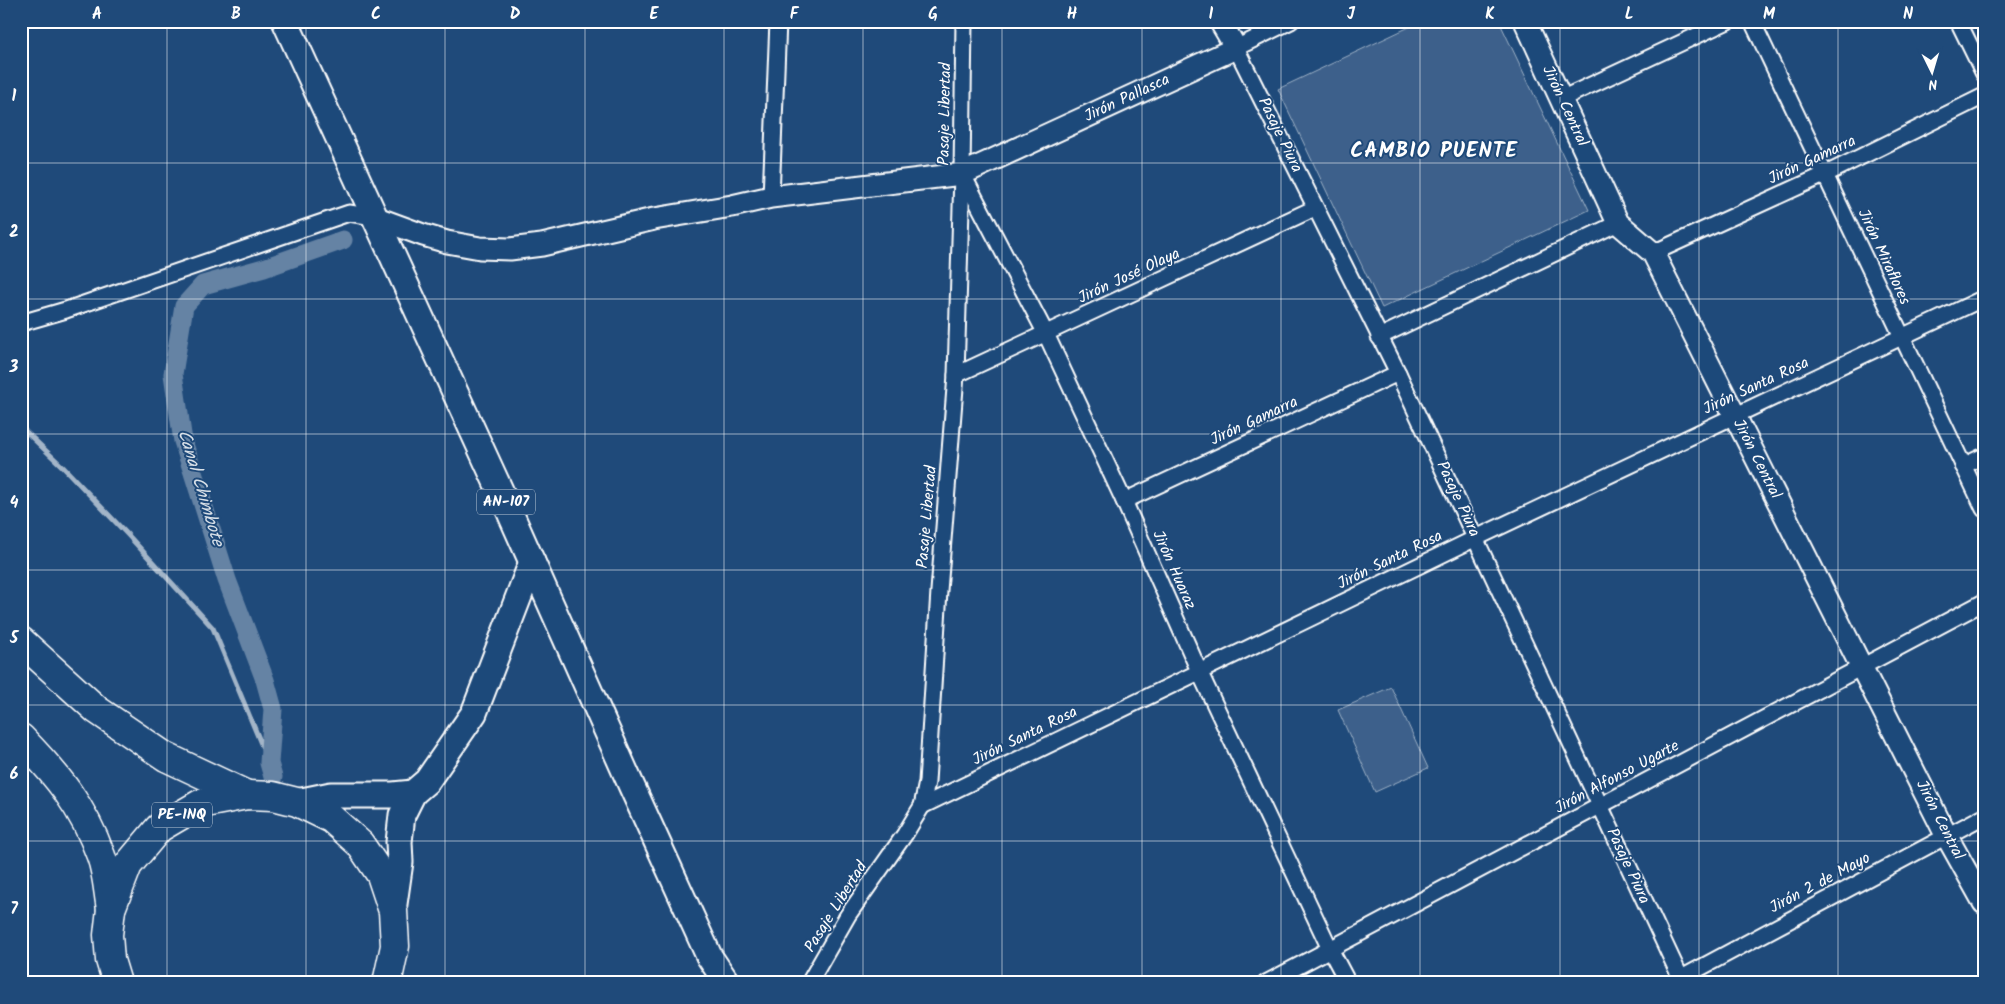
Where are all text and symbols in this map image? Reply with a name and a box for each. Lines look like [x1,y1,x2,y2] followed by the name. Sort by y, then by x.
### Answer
[92,2,102,27] text: A
[231,2,241,27] text: B
[371,2,381,27] text: C
[510,2,521,27] text: D
[650,2,660,27] text: E
[790,2,800,27] text: F
[928,2,938,27] text: G
[1067,2,1077,27] text: H
[1209,2,1214,27] text: I
[1347,2,1356,27] text: J
[1485,2,1495,27] text: K
[1625,2,1633,27] text: L
[1763,2,1776,27] text: M
[1903,2,1913,27] text: N
[1908,48,1958,98] north arrow
[932,61,958,166] street label: Pasaje Libertad
[1535,61,1595,151] street label: Jirón Central
[1080,67,1174,129] street label: Jirón Pallasca
[1928,73,1938,95] text: N
[12,84,17,109] text: 1
[1251,93,1309,177] street label: Pasaje Piura
[1764,129,1860,191] street label: Jirón Gamarra
[1350,135,1518,168] district label: CAMBIO PUENTE
[1851,205,1917,309] street label: Jirón Miraflores
[9,220,19,245] text: 2
[1074,241,1184,311] street label: Jirón José Olaya
[1699,351,1813,421] street label: Jirón Santa Rosa
[9,355,19,380] text: 3
[1206,390,1302,452] street label: Jirón Gamarra
[1726,415,1788,503] street label: Jirón Central
[169,426,232,552] water label: Canal Chimbote
[1430,457,1486,541] street label: Pasaje Piura
[910,463,944,570] street label: Pasaje Libertad
[477,490,535,514] road number: AN-107
[10,491,19,516] text: 4
[1333,524,1447,596] street label: Jirón Santa Rosa
[1145,526,1203,614] street label: Jirón Huaraz
[9,626,20,651] text: 5
[968,700,1082,772] street label: Jirón Santa Rosa
[1550,734,1684,820] street label: Jirón Alfonso Ugarte
[10,762,19,787] text: 6
[1909,776,1971,864] street label: Jirón Central
[152,802,212,828] road number: PE-1NQ
[1600,824,1656,908] street label: Pasaje Piura
[1765,846,1875,920] street label: Jirón 2 de Mayo
[798,856,875,957] street label: Pasaje Libertad
[10,897,18,922] text: 7

